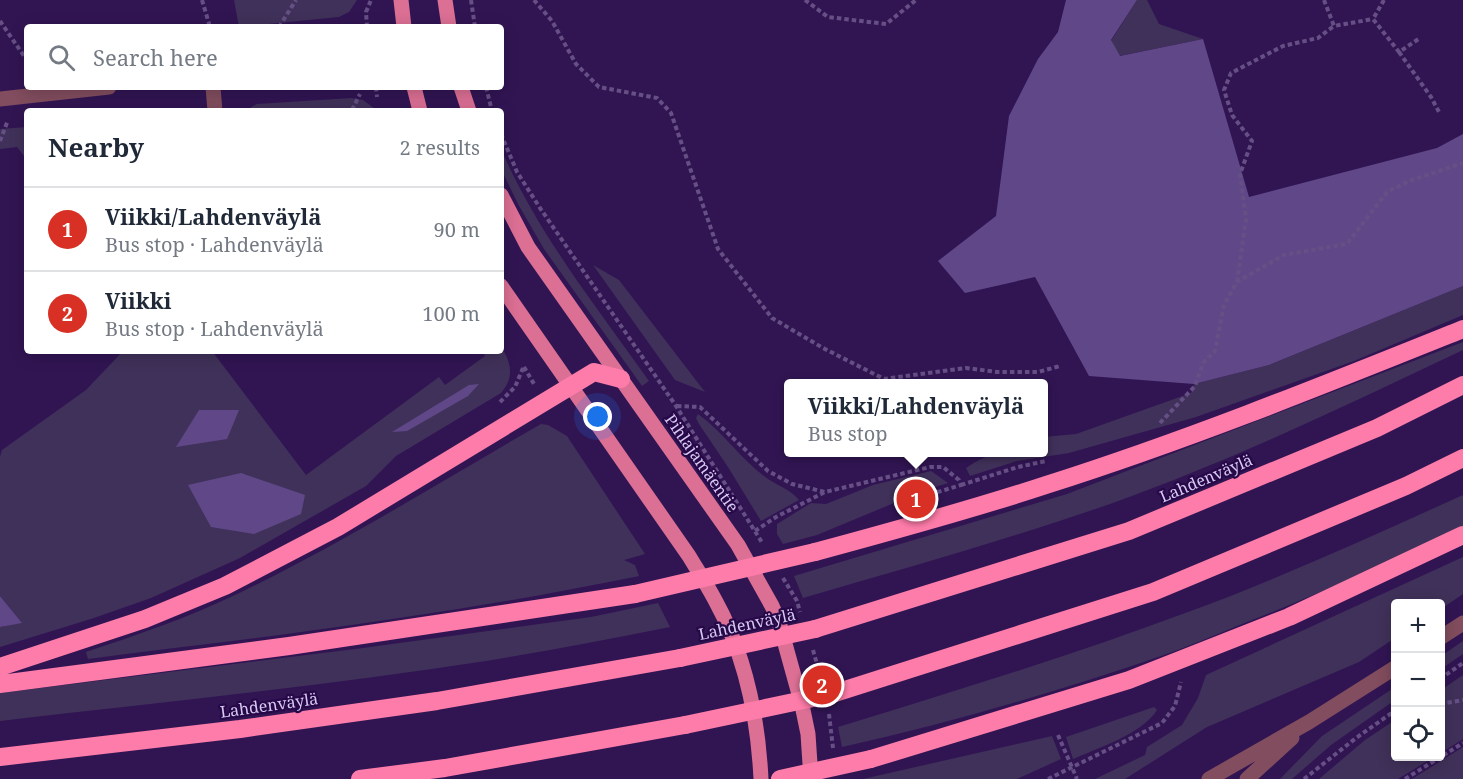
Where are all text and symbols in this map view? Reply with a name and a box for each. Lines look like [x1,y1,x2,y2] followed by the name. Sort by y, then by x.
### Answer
[24,24,504,90] search box
[45,41,78,74] icon: search
[93,42,218,72] text: Search here
[48,129,144,165] text: Nearby
[400,134,480,161] text: 2 results
[105,201,322,231] text: Viikki/Lahdenväylä
[62,216,73,243] text: 1
[434,216,480,243] text: 90 m
[105,231,324,258] text: Bus stop · Lahdenväylä
[105,285,172,315] text: Viikki
[62,300,73,327] text: 2
[422,300,480,327] text: 100 m
[105,315,324,342] text: Bus stop · Lahdenväylä
[784,379,1048,457] popup
[808,390,1024,420] text: Viikki/Lahdenväylä
[583,402,612,431] your location
[660,410,744,516] street label: Pihlajamäentie
[808,420,888,447] text: Bus stop
[1156,449,1256,507] street label: Lahdenväylä
[896,476,936,522] pin: 1
[1391,599,1445,761] map controls
[1391,599,1445,653] button: +
[696,603,798,645] street label: Lahdenväylä
[1391,653,1445,707] button: −
[802,662,842,708] pin: 2
[219,687,319,723] street label: Lahdenväylä
[1391,707,1445,761] button: locate

